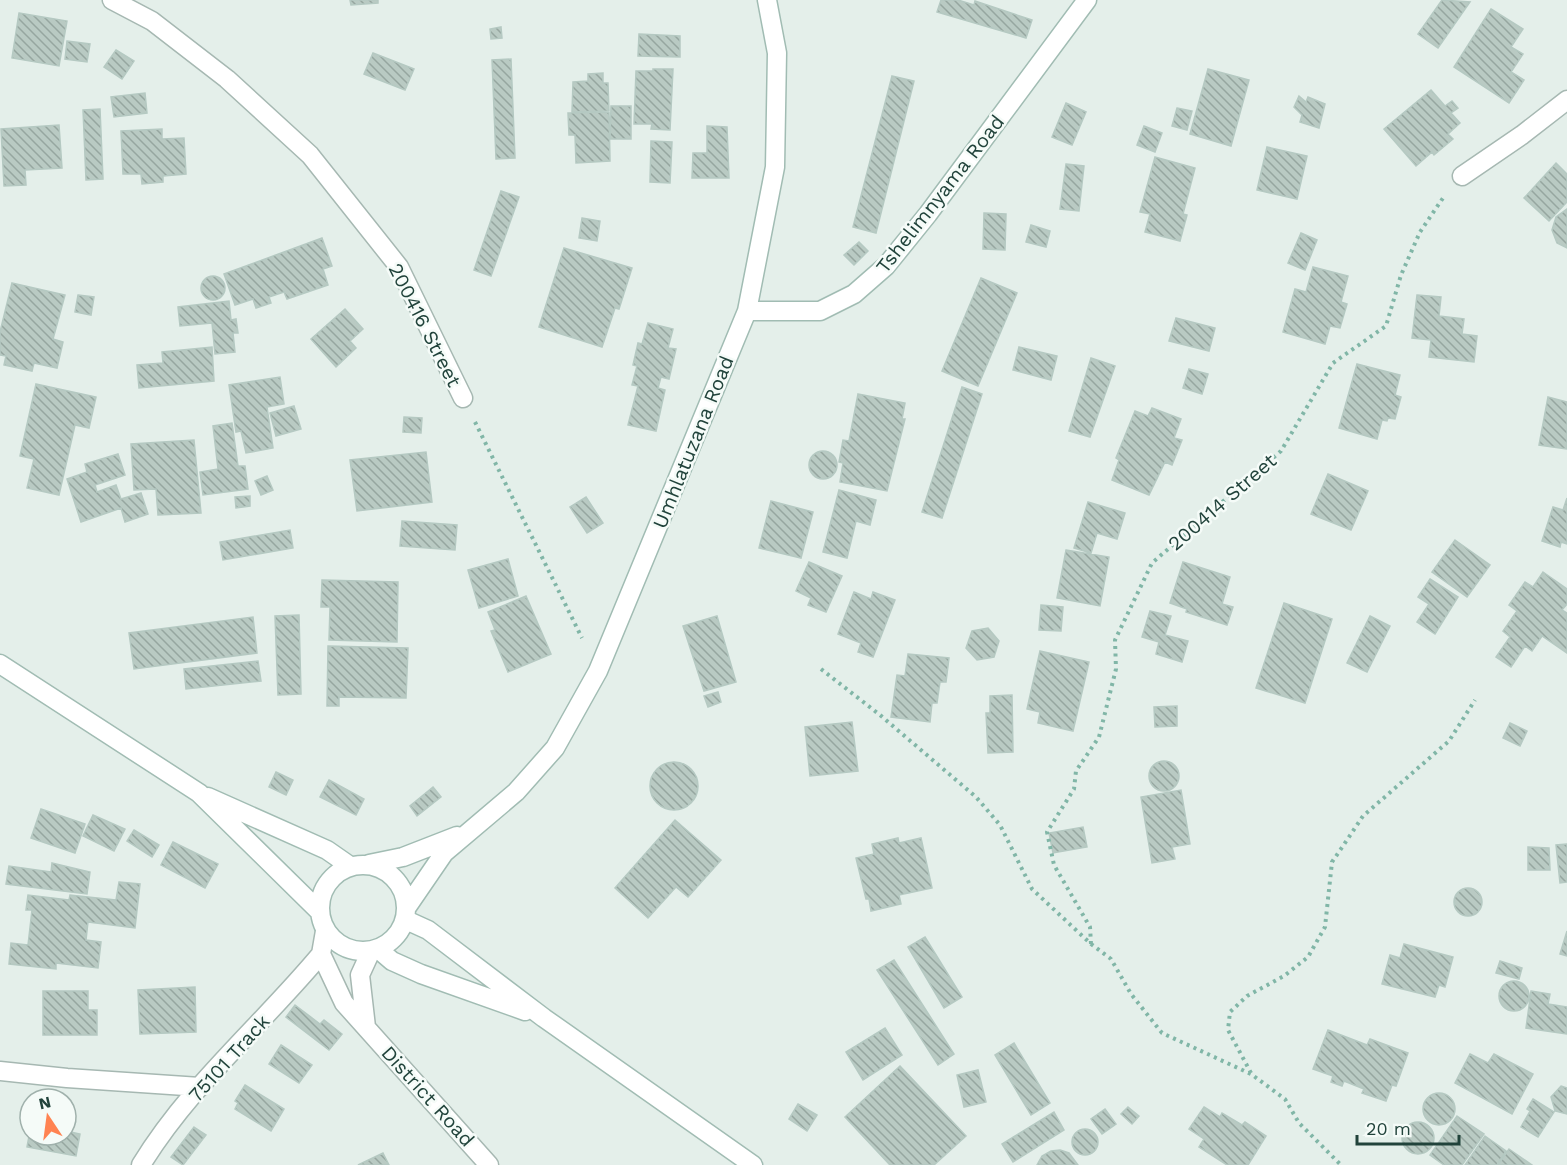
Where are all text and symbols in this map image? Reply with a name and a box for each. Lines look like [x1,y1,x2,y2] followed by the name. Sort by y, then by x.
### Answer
[871,110,1009,278] street label: Tshelimnyama Road
[384,259,467,391] street label: 200416 Street
[647,352,739,532] street label: Umhlatuzana Road
[1163,448,1281,555] street label: 200414 Street
[183,1009,275,1107] street label: 75101 Track
[377,1041,479,1151] street label: District Road
[18,1087,78,1147] north arrow
[37,1092,53,1113] text: N
[1357,1108,1459,1146] scale bar
[1366,1118,1411,1139] text: 20 m

